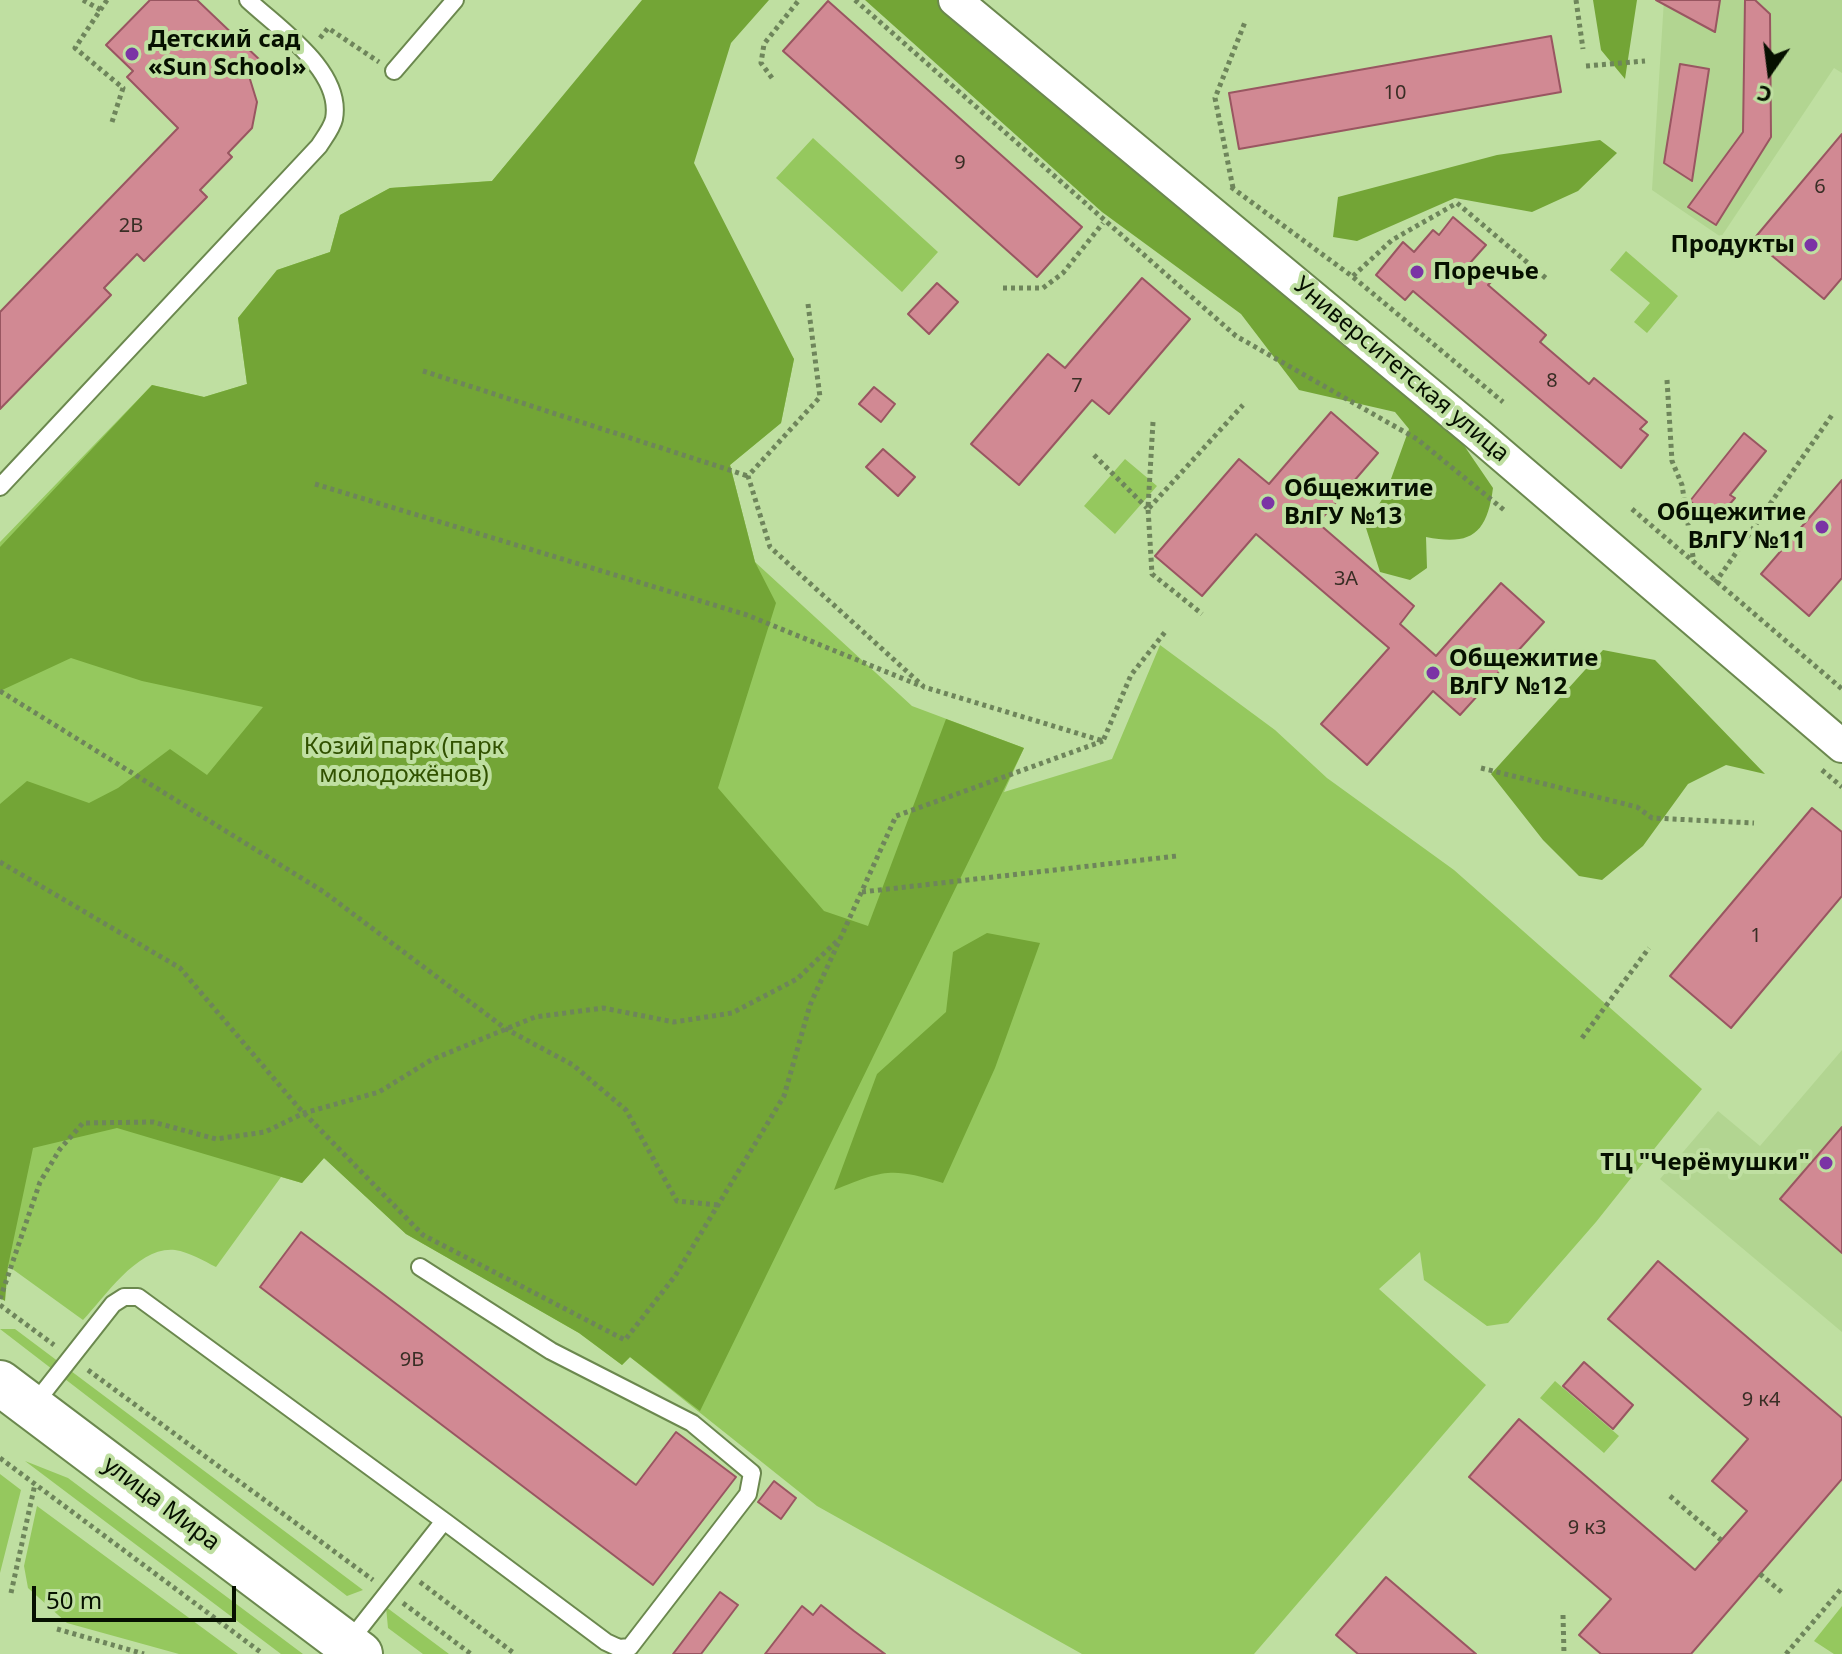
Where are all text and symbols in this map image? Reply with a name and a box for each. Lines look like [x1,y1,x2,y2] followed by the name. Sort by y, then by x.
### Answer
[148,26,306,82] place label: Детский сад «Sun School»
[1730,32,1810,112] north arrow
[123,45,141,63] marker: Детский сад «Sun School»
[1754,79,1775,112] text: С
[1384,81,1406,105] house number: 10
[954,151,966,175] house number: 9
[1814,175,1826,199] house number: 6
[119,214,143,238] house number: 2В
[1670,231,1795,259] place label: Продукты
[1802,236,1820,254] marker: Продукты
[1433,258,1539,286] place label: Поречье
[1408,263,1426,281] marker: Поречье
[1287,271,1515,469] street label: Университетская улица
[1546,369,1558,393] house number: 8
[1071,374,1083,398] house number: 7
[1284,475,1433,531] place label: Общежитие ВлГУ №13
[1259,494,1277,512] marker: Общежитие ВлГУ №13
[1657,499,1806,555] place label: Общежитие ВлГУ №11
[1813,518,1831,536] marker: Общежитие ВлГУ №11
[1334,567,1358,591] house number: 3А
[1449,645,1598,701] place label: Общежитие ВлГУ №12
[1424,664,1442,682] marker: Общежитие ВлГУ №12
[304,733,504,789] park label: Козий парк (парк молодожёнов)
[1750,924,1762,948] house number: 1
[1600,1149,1810,1177] place label: ТЦ "Черёмушки"
[1817,1154,1835,1172] marker: ТЦ "Черёмушки"
[400,1348,424,1372] house number: 9В
[1742,1388,1780,1412] house number: 9 к4
[97,1451,225,1557] street label: улица Мира
[1568,1516,1606,1540] house number: 9 к3
[36,1570,240,1620] scale bar
[46,1583,102,1616] text: 50 m

